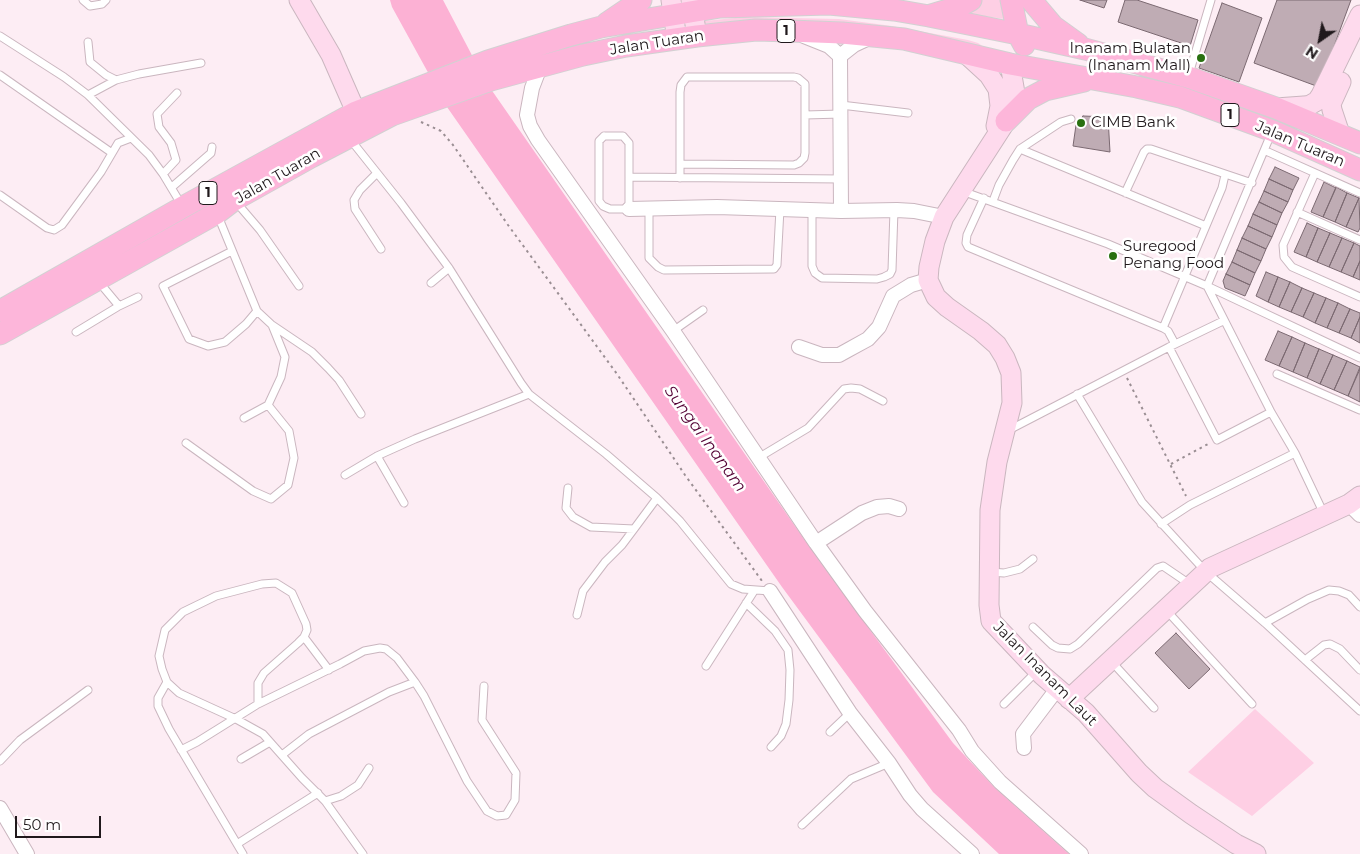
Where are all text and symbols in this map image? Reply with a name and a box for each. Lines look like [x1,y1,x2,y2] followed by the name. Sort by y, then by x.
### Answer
[1295,15,1345,65] north arrow
[777,20,795,42] road number: 1
[609,27,705,59] street label: Jalan Tuaran
[1070,40,1191,75] place label: Inanam Bulatan (Inanam Mall)
[1302,42,1321,63] text: N
[1195,52,1207,64] marker: Inanam Bulatan (Inanam Mall)
[1221,104,1239,126] road number: 1
[1091,114,1175,132] place label: CIMB Bank
[1075,117,1087,129] marker: CIMB Bank
[1253,117,1347,171] street label: Jalan Tuaran
[232,144,324,208] street label: Jalan Tuaran
[199,182,217,204] road number: 1
[1123,238,1224,273] place label: Suregood Penang Food
[1107,250,1119,262] marker: Suregood Penang Food
[660,382,750,496] water label: Sungai Inanam
[989,618,1101,730] street label: Jalan Inanam Laut
[18,806,104,838] scale bar
[23,815,61,834] text: 50 m

